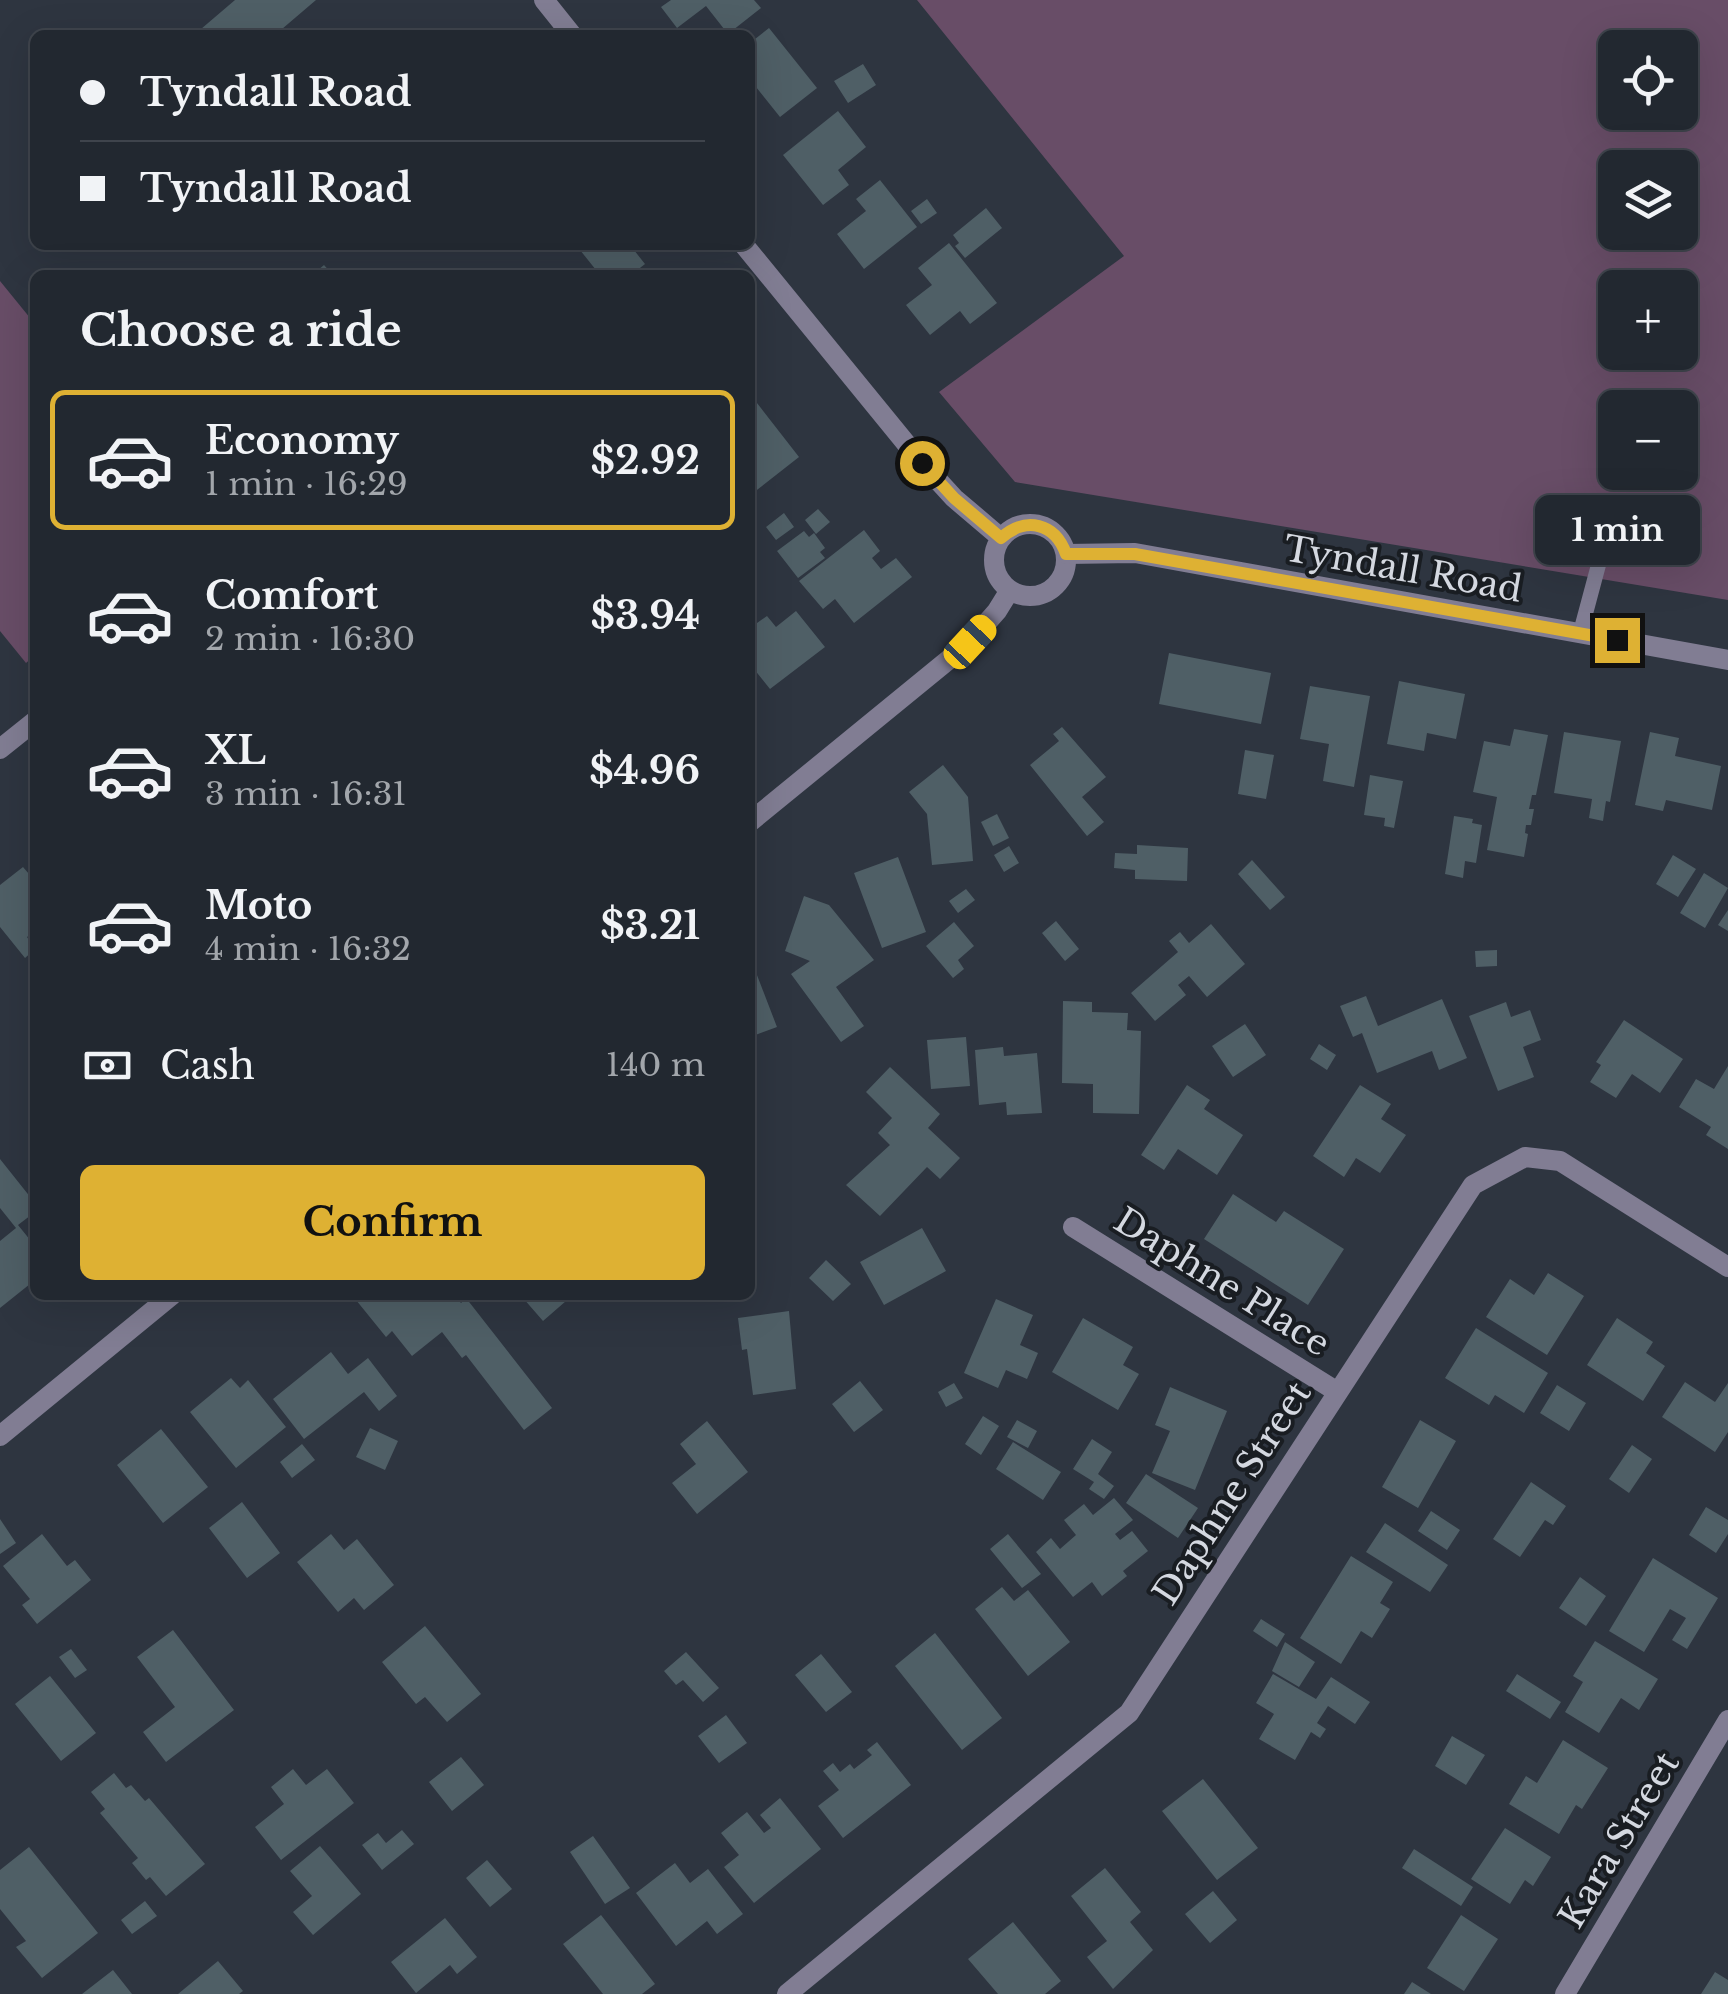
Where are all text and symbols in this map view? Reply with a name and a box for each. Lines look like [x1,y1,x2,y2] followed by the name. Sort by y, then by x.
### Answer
[1598,30,1698,490] map controls
[1598,30,1698,130] button: locate
[140,69,412,116] text: Tyndall Road
[1598,150,1698,250] button: layers
[140,165,412,212] text: Tyndall Road
[1598,270,1698,370] button: +
[80,302,402,358] text: Choose a ride
[1598,390,1698,490] button: −
[85,415,175,505] icon: car
[205,417,399,464] text: Economy
[591,437,700,484] text: $2.92
[900,441,945,486] route start
[205,464,408,504] text: 1 min · 16:29
[1534,495,1700,565] callout: 1 min
[1571,510,1664,550] text: 1 min
[1281,526,1526,611] street label: Tyndall Road
[85,570,175,660] icon: car
[205,572,378,619] text: Comfort
[591,592,700,639] text: $3.94
[939,610,1001,674] car
[1595,618,1640,663] route end
[205,619,415,659] text: 2 min · 16:30
[85,725,175,815] icon: car
[205,727,266,774] text: XL
[589,747,700,794] text: $4.96
[205,774,407,814] text: 3 min · 16:31
[85,880,175,970] icon: car
[205,882,312,929] text: Moto
[600,902,700,949] text: $3.21
[205,929,411,969] text: 4 min · 16:32
[80,1038,135,1093] icon: cash
[160,1042,255,1089] text: Cash
[606,1045,705,1085] text: 140 m
[80,1165,705,1280] button: Confirm
[1107,1198,1338,1365] street label: Daphne Place
[1143,1373,1320,1612] street label: Daphne Street
[1549,1744,1688,1936] street label: Kara Street

